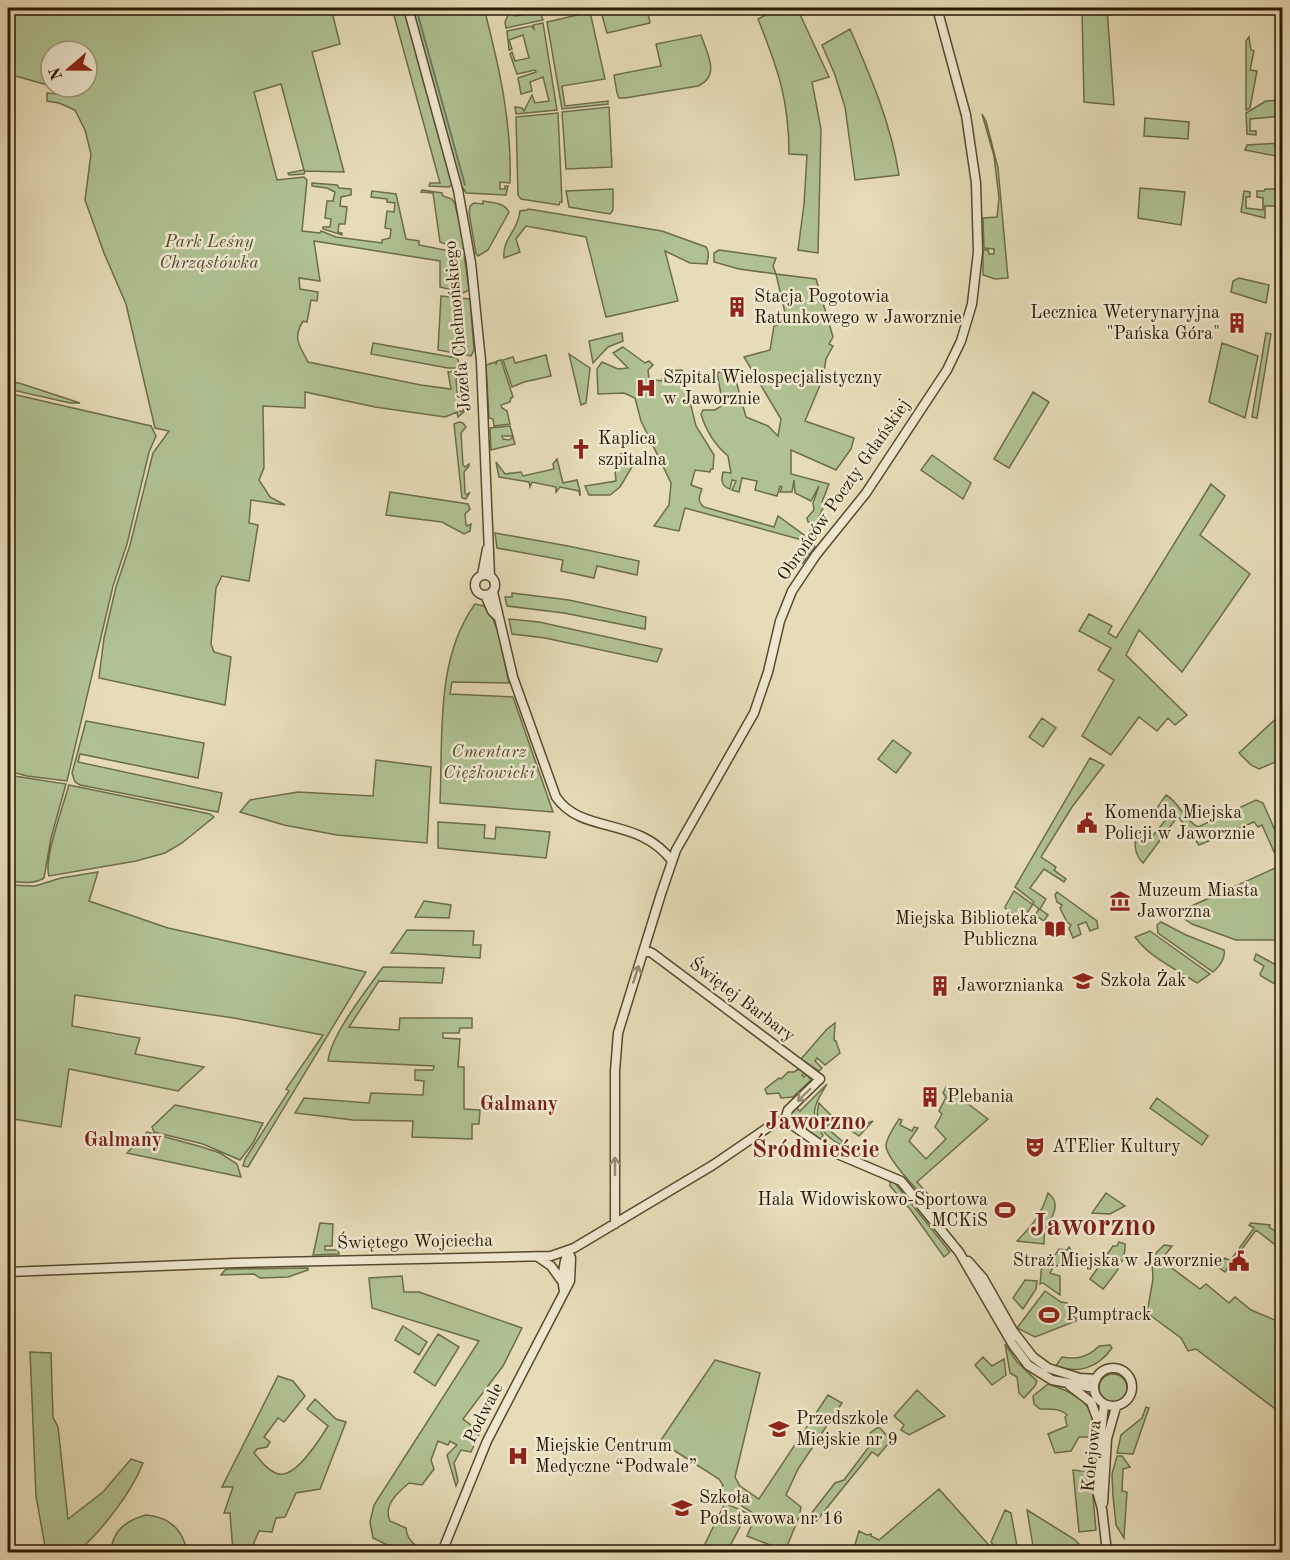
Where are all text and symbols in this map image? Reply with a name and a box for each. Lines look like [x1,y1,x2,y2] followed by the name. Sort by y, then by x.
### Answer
[39,39,99,99] north arrow
[47,64,66,82] text: N
[159,233,259,272] park label: Park Leśny Chrząstówka
[442,240,474,412] street label: Józefa Chełmońskiego
[754,288,962,327] place label: Stacja Pogotowia Ratunkowego w Jaworznie
[725,295,749,319] building icon: Stacja Pogotowia Ratunkowego w Jaworznie
[1030,304,1220,343] place label: Lecznica Weterynaryjna "Pańska Góra"
[1225,311,1249,335] building icon: Lecznica Weterynaryjna "Pańska Góra"
[663,369,883,408] place label: Szpital Wielospecjalistyczny w Jaworznie
[634,376,658,400] hospital icon: Szpital Wielospecjalistyczny w Jaworznie
[774,396,914,584] street label: Obrońców Poczty Gdańskiej
[598,430,667,469] place label: Kaplica szpitalna
[569,437,593,461] church icon: Kaplica szpitalna
[443,743,535,782] park label: Cmentarz Ciężkowicki
[1104,804,1255,843] place label: Komenda Miejska Policji w Jaworznie
[1075,811,1099,835] public building icon: Komenda Miejska Policji w Jaworznie
[1137,882,1259,921] place label: Muzeum Miasta Jaworzna
[1108,889,1132,913] museum icon: Muzeum Miasta Jaworzna
[895,910,1038,949] place label: Miejska Biblioteka Publiczna
[1043,917,1067,941] library icon: Miejska Biblioteka Publiczna
[686,950,802,1046] street label: Świętej Barbary
[631,965,642,984] one-way arrow
[1071,969,1095,993] school or university icon: Szkoła Żak
[1100,969,1186,990] place label: Szkoła Żak
[928,974,952,998] building icon: Jaworznianka
[957,977,1064,995] place label: Jaworznianka
[918,1085,942,1109] building icon: Plebania
[797,1087,812,1102] one-way arrow
[947,1088,1014,1106] place label: Plebania
[480,1095,558,1115] district label: Galmany
[752,1111,880,1163] district label: Jaworzno Śródmieście
[84,1131,162,1151] district label: Galmany
[1023,1135,1047,1159] theatre icon: ATElier Kultury
[1052,1138,1181,1156] place label: ATElier Kultury
[609,1156,621,1176] one-way arrow
[757,1191,988,1230] place label: Hala Widowiskowo-Sportowa MCKiS
[993,1198,1017,1222] sports icon: Hala Widowiskowo-Sportowa MCKiS
[1030,1212,1156,1242] district label: Jaworzno
[337,1227,493,1252] street label: Świętego Wojciecha
[1227,1249,1251,1273] public building icon: Straż Miejska w Jaworznie
[1013,1252,1222,1270] place label: Straż Miejska w Jaworznie
[1037,1303,1061,1327] sports icon: Pumptrack
[1066,1306,1151,1324] place label: Pumptrack
[461,1380,507,1446] street label: Podwale
[796,1410,898,1449] place label: Przedszkole Miejskie nr 9
[767,1417,791,1441] school or university icon: Przedszkole Miejskie nr 9
[1079,1419,1105,1493] street label: Kolejowa
[535,1437,697,1476] place label: Miejskie Centrum Medyczne “Podwale”
[506,1444,530,1468] hospital icon: Miejskie Centrum Medyczne “Podwale”
[699,1489,843,1528] place label: Szkoła Podstawowa nr 16
[670,1496,694,1520] school or university icon: Szkoła Podstawowa nr 16

